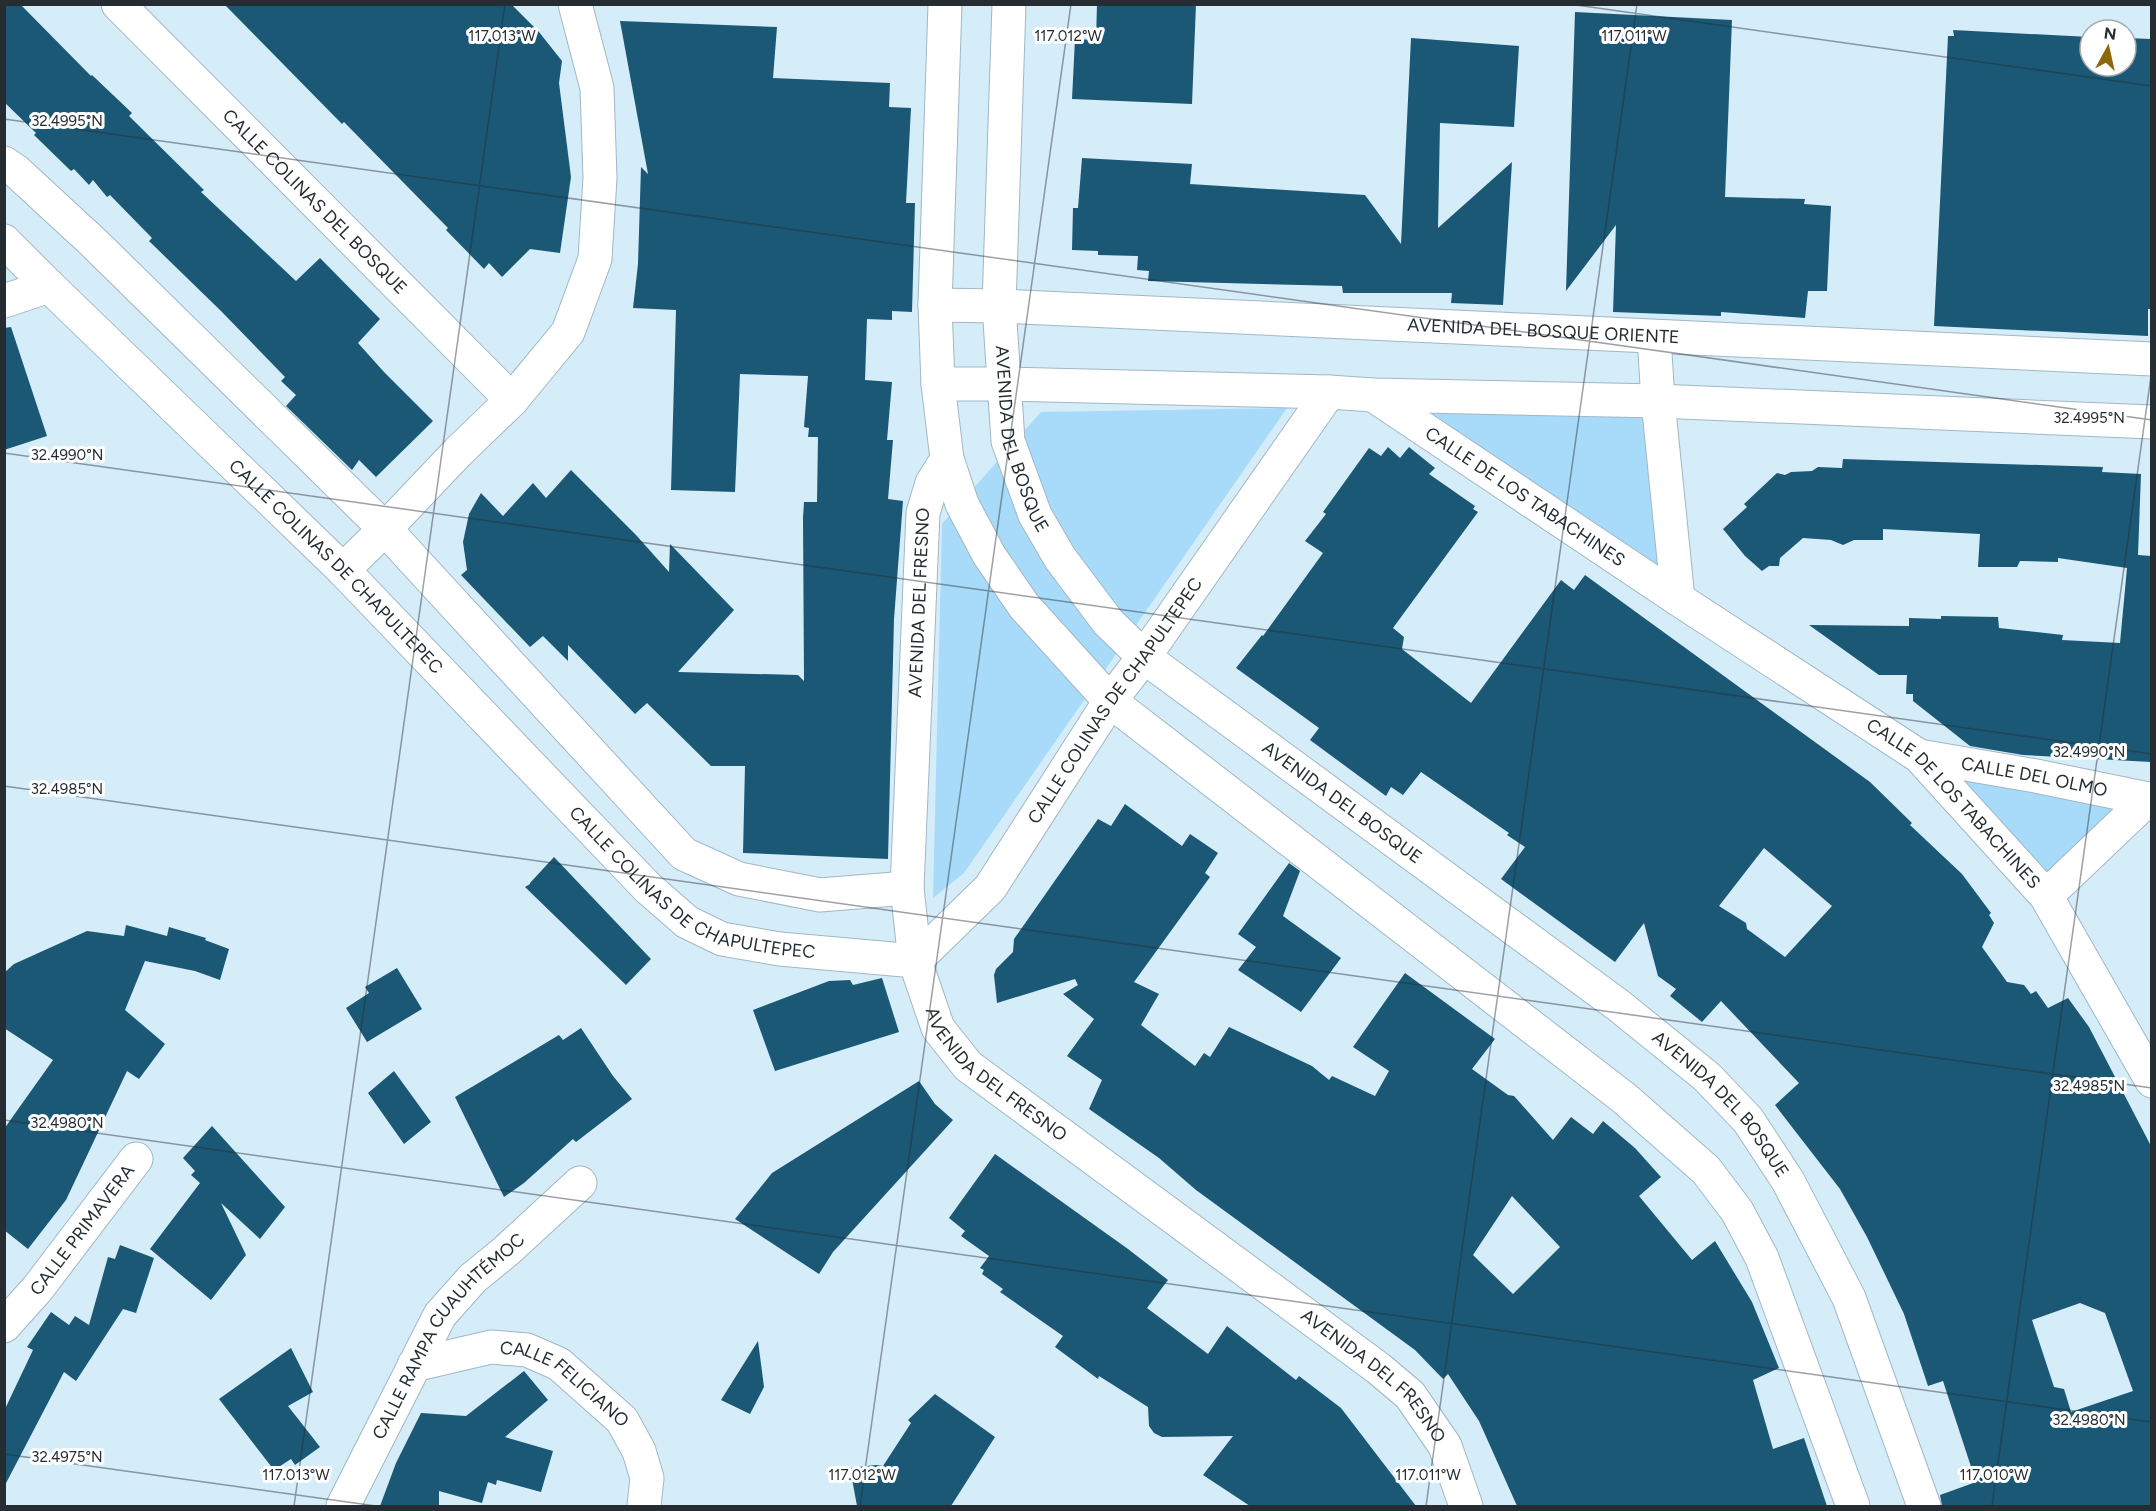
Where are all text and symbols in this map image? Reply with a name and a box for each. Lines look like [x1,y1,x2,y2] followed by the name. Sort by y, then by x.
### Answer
[2078,18,2138,78] north arrow
[2103,23,2117,44] text: N
[468,27,536,45] text: 117.013°W
[1034,27,1102,45] text: 117.012°W
[1601,27,1667,45] text: 117.011°W
[218,105,412,299] street label: CALLE COLINAS DEL BOSQUE
[31,112,103,130] text: 32.4995°N
[1407,314,1680,348] street label: AVENIDA DEL BOSQUE ORIENTE
[991,345,1054,536] street label: AVENIDA DEL BOSQUE
[2053,409,2125,427] text: 32.4995°N
[1421,422,1629,571] street label: CALLE DE LOS TABACHINES
[31,446,103,464] text: 32.4990°N
[224,455,448,678] street label: CALLE COLINAS DE CHAPULTEPEC
[904,507,934,698] street label: AVENIDA DEL FRESNO
[1023,573,1207,828] street label: CALLE COLINAS DE CHAPULTEPEC
[1862,714,2045,893] street label: CALLE DE LOS TABACHINES
[1258,737,1426,868] street label: AVENIDA DEL BOSQUE
[2053,743,2125,761] text: 32.4990°N
[1959,752,2109,801] street label: CALLE DEL OLMO
[31,780,103,798] text: 32.4985°N
[565,802,816,963] street label: CALLE COLINAS DE CHAPULTEPEC
[921,1004,1071,1146] street label: AVENIDA DEL FRESNO
[1648,1026,1794,1181] street label: AVENIDA DEL BOSQUE
[2053,1077,2125,1095] text: 32.4985°N
[30,1114,104,1132] text: 32.4980°N
[25,1160,139,1300] street label: CALLE PRIMAVERA
[368,1228,529,1443] street label: CALLE RAMPA CUAUHTÉMOC
[1297,1304,1450,1447] street label: AVENIDA DEL FRESNO
[499,1337,633,1432] street label: CALLE FELICIANO
[2052,1411,2126,1429] text: 32.4980°N
[31,1448,103,1466] text: 32.4975°N
[262,1466,330,1484] text: 117.013°W
[828,1466,896,1484] text: 117.012°W
[1395,1466,1461,1484] text: 117.011°W
[1960,1466,2029,1484] text: 117.010°W

